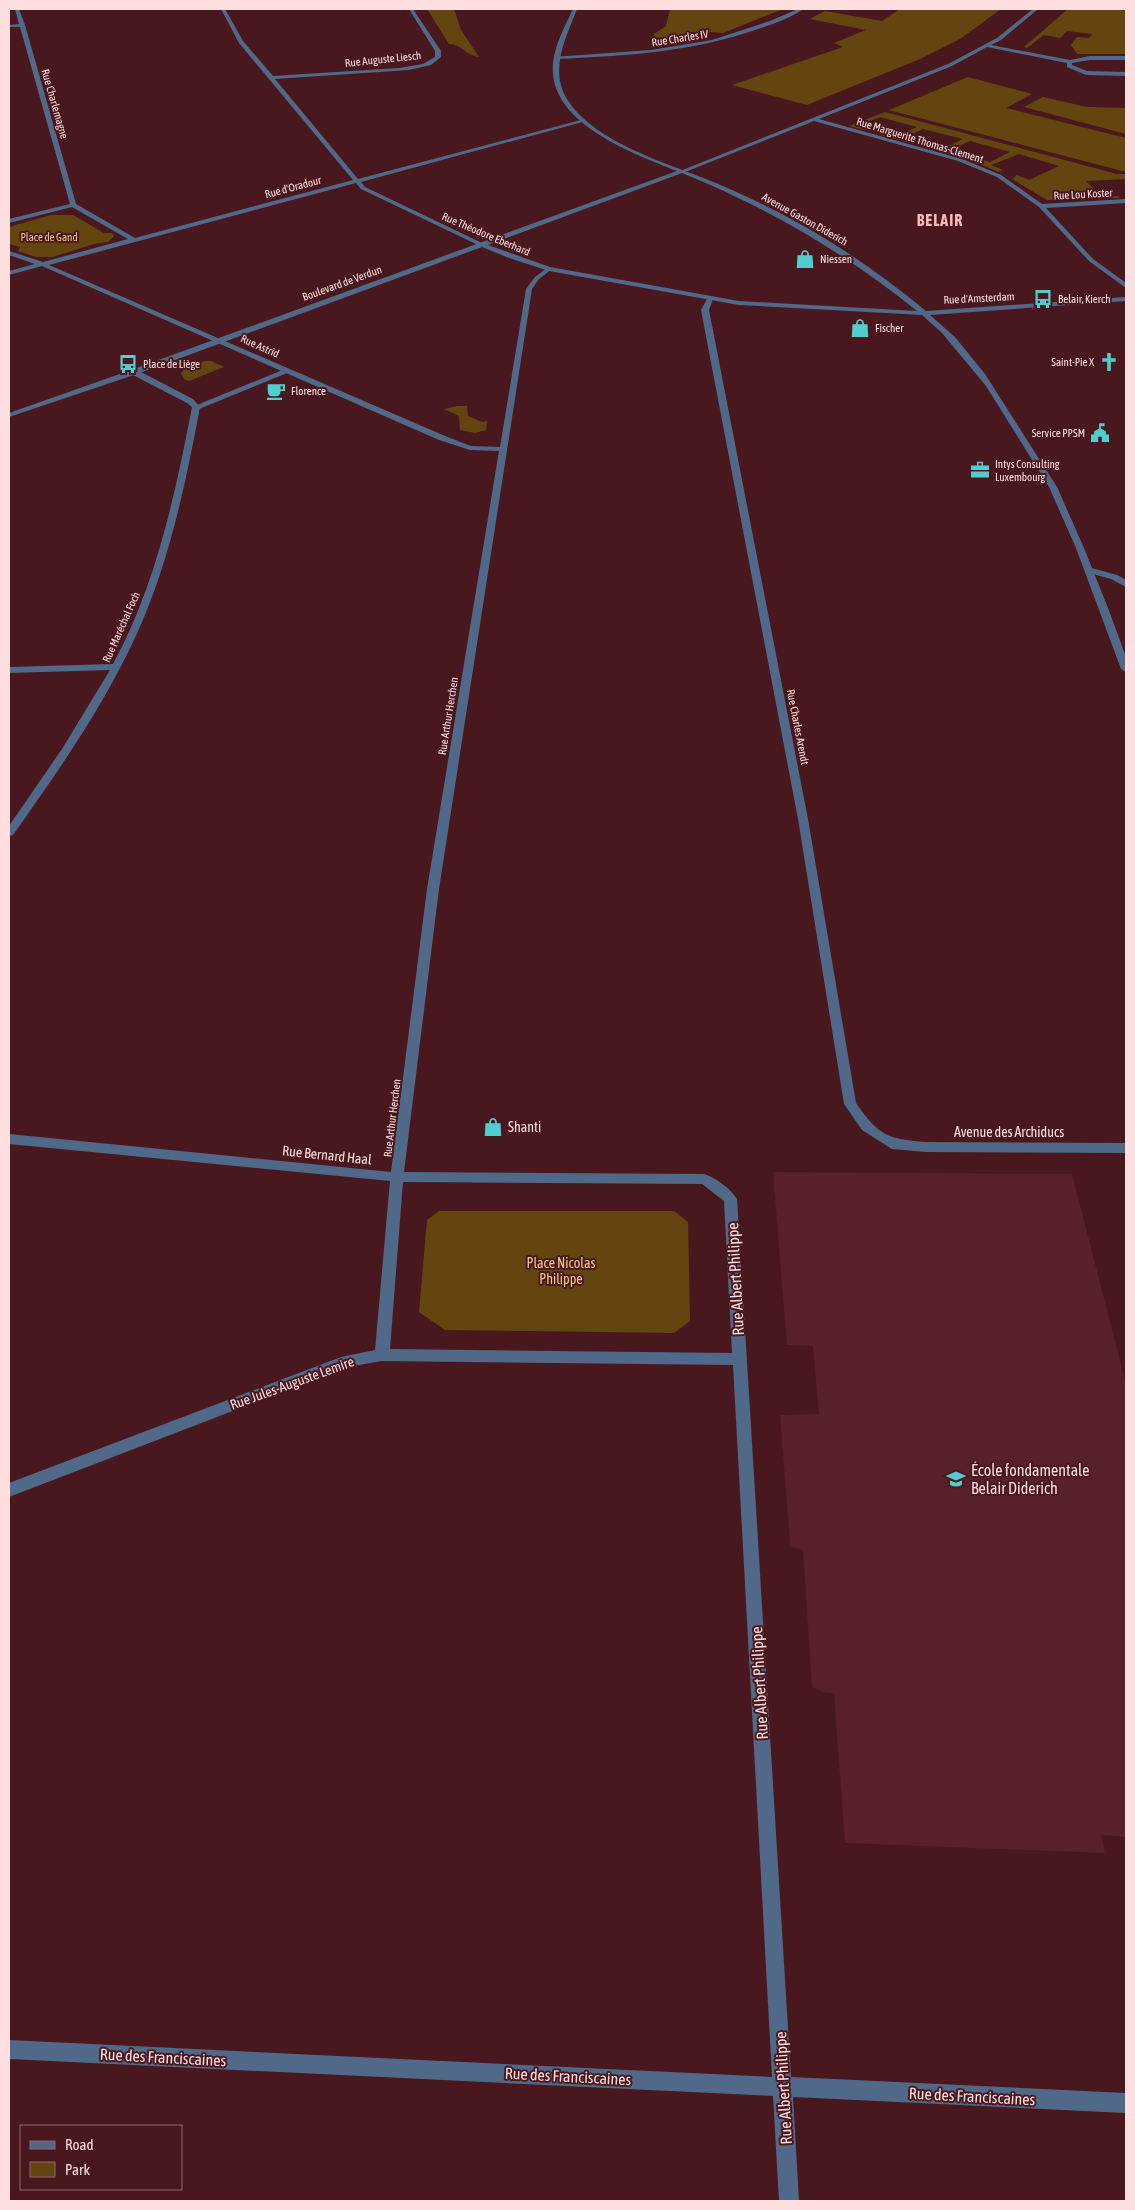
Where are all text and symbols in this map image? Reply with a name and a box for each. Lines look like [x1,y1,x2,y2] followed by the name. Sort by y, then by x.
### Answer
[651,27,710,48] street label: Rue Charles IV
[344,49,422,69] street label: Rue Auguste Liesch
[39,68,71,140] street label: Rue Charlemagne
[855,115,985,165] street label: Rue Marguerite Thomas-Clement
[264,174,323,200] street label: Rue d'Oradour
[1053,186,1114,202] street label: Rue Lou Koster
[760,190,850,248] street label: Avenue Gaston Diderich
[440,210,532,258] street label: Rue Théodore Eberhard
[917,211,963,229] district label: BELAIR
[20,231,78,243] park label: Place de Gand
[794,248,816,270] shop icon: Niessen
[820,253,852,265] place label: Niessen
[301,263,383,303] street label: Boulevard de Verdun
[1032,288,1054,310] bus stop icon: Belair, Kierch
[943,290,1015,306] street label: Rue d'Amsterdam
[1058,293,1111,305] place label: Belair, Kierch
[849,317,871,339] shop icon: Fischer
[875,322,904,334] place label: Fischer
[239,332,281,360] street label: Rue Astrid
[1098,351,1120,373] church icon: Saint-Pie X
[117,353,139,375] bus stop icon: Place de Liège
[1051,356,1094,368] place label: Saint-Pie X
[143,358,200,370] place label: Place de Liège
[265,380,287,402] cafe icon: Florence
[291,385,326,397] place label: Florence
[1089,422,1111,444] public building icon: Service PPSM
[1032,427,1085,439] place label: Service PPSM
[995,458,1060,483] place label: Intys Consulting Luxembourg
[969,459,991,481] office icon: Intys Consulting Luxembourg
[100,590,142,664] street label: Rue Maréchal Foch
[436,676,460,756] street label: Rue Arthur Herchen
[785,688,811,766] street label: Rue Charles Arendt
[381,1078,403,1158] street label: Rue Arthur Herchen
[482,1116,504,1138] shop icon: Shanti
[508,1119,541,1135] place label: Shanti
[954,1124,1064,1140] street label: Avenue des Archiducs
[281,1142,373,1168] street label: Rue Bernard Haal
[723,1222,748,1336] street label: Rue Albert Philippe
[527,1255,596,1287] park label: Place Nicolas Philippe
[228,1353,356,1413] street label: Rue Jules-Auguste Lemire
[971,1461,1089,1497] place label: École fondamentale Belair Diderich
[945,1468,967,1490] school or university icon: École fondamentale Belair Diderich
[747,1626,772,1740] street label: Rue Albert Philippe
[771,2031,796,2145] street label: Rue Albert Philippe
[99,2045,227,2069] street label: Rue des Franciscaines
[504,2064,632,2088] street label: Rue des Franciscaines
[908,2084,1036,2108] street label: Rue des Franciscaines
[20,2125,182,2190] legend
[65,2136,94,2153] text: Road
[65,2161,90,2178] text: Park

